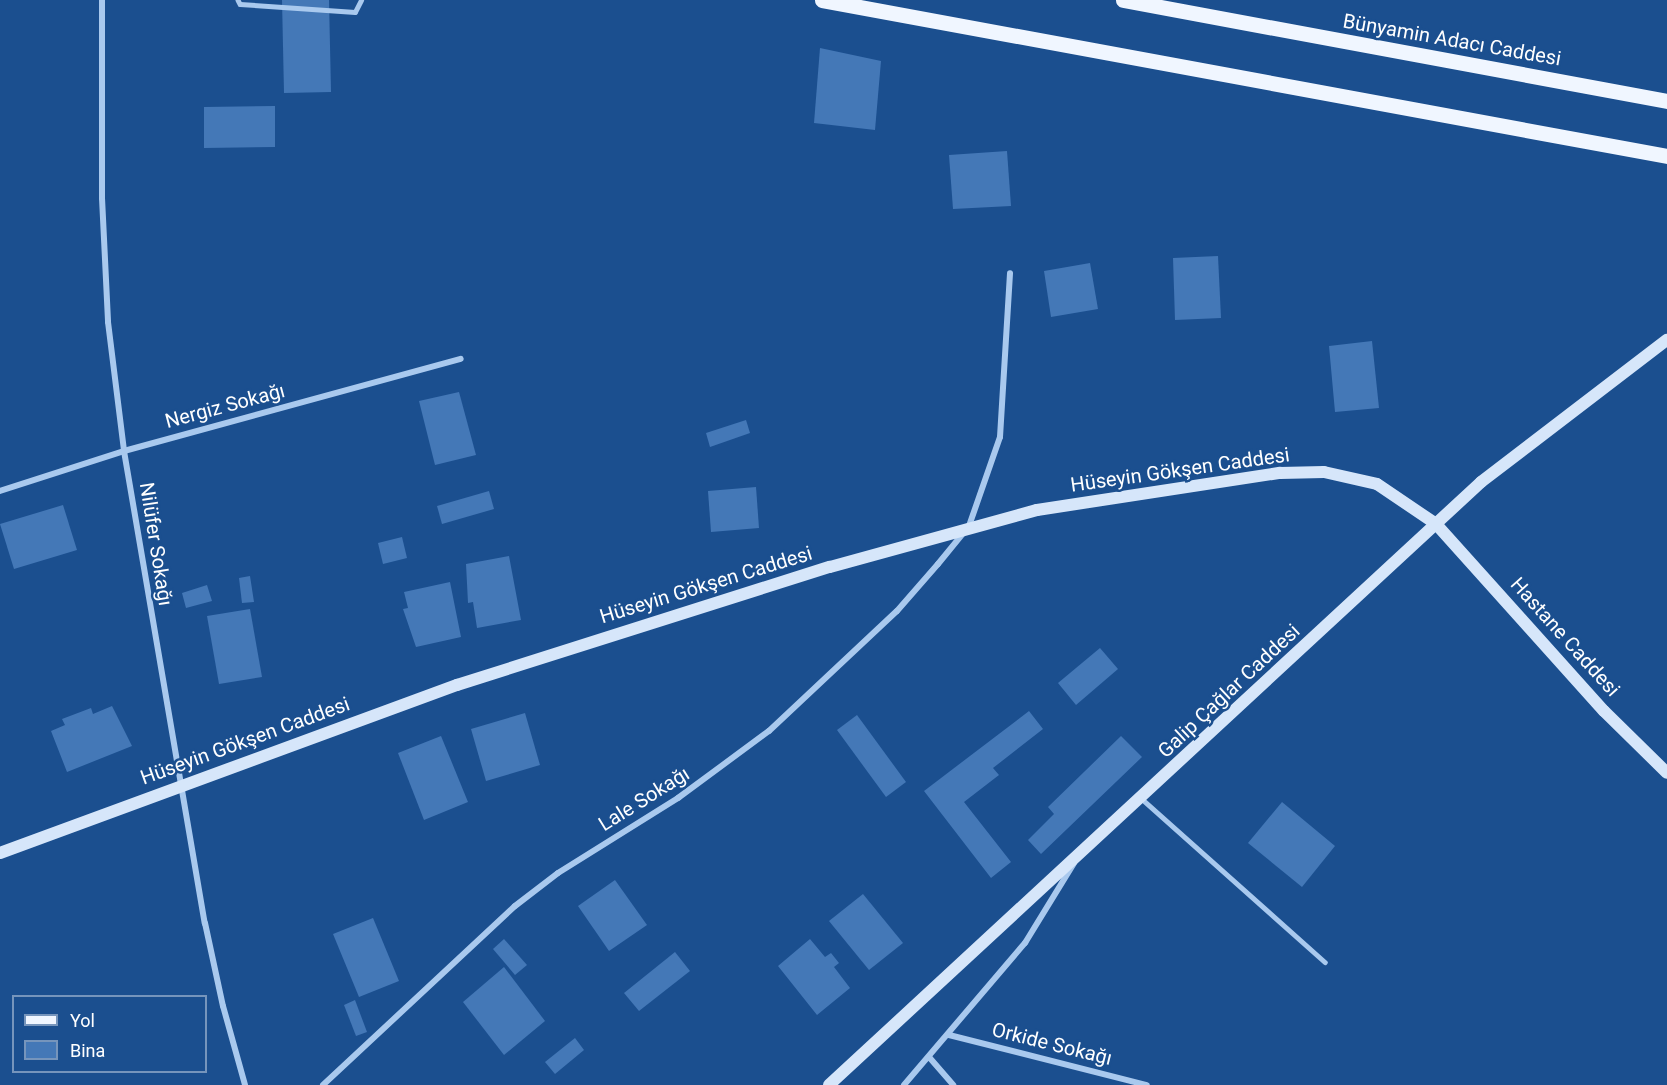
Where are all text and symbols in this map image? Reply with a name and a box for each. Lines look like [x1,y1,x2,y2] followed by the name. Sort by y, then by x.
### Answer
[1341,9,1563,71] street label: Bünyamin Adacı Caddesi
[163,379,287,433] street label: Nergiz Sokağı
[1069,443,1291,497] street label: Hüseyin Gökşen Caddesi
[134,481,178,607] street label: Nilüfer Sokağı
[597,541,815,629] street label: Hüseyin Gökşen Caddesi
[1505,573,1625,701] street label: Hastane Caddesi
[1153,619,1305,763] street label: Galip Çağlar Caddesi
[137,692,353,790] street label: Hüseyin Gökşen Caddesi
[594,762,694,836] street label: Lale Sokağı
[12,995,207,1073] legend
[70,1010,95,1031] text: Yol
[989,1017,1115,1071] street label: Orkide Sokağı
[70,1040,105,1061] text: Bina

